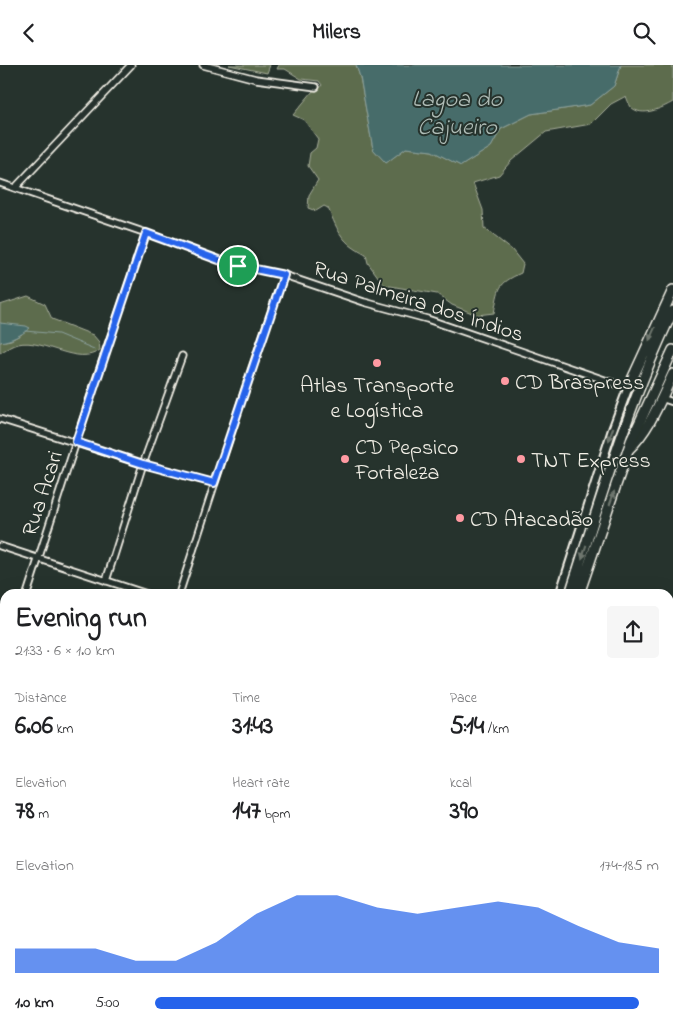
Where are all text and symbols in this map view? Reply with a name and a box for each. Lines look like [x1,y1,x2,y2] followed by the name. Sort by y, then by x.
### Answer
[312,17,361,49] text: Milers
[15,19,43,47] icon: back
[630,19,658,47] icon: search
[412,83,504,146] water label: Lagoa do Cajueiro
[217,245,259,287] pin
[224,252,252,280] icon: arrive
[309,254,527,352] street label: Rua Palmeira dos Índios
[648,327,656,341] one-way arrow
[371,357,383,369] marker: Atlas Transporte e Logística
[515,368,644,400] place label: CD Braspress
[300,371,454,429] place label: Atlas Transporte e Logística
[499,375,511,387] marker: CD Braspress
[607,426,614,441] one-way arrow
[354,433,458,490] place label: CD Pepsico Fortaleza
[531,446,651,478] place label: TNT Express
[15,447,73,541] street label: Rua Acari
[339,453,351,465] marker: CD Pepsico Fortaleza
[515,453,527,465] marker: TNT Express
[608,490,616,505] one-way arrow
[470,505,593,537] place label: CD Atacadão
[454,512,466,524] marker: CD Atacadão
[579,544,587,559] one-way arrow
[15,599,147,640] text: Evening run
[607,606,659,658] button: share
[15,639,115,663] text: 21:33 · 6 × 1.0 km
[15,688,67,709] text: Distance
[232,688,260,709] text: Time
[450,688,477,709] text: Pace
[15,709,53,745] text: 6.06
[232,709,273,745] text: 31:43
[450,709,484,745] text: 5:14
[53,719,73,740] text: km
[484,719,509,740] text: /km
[15,773,66,794] text: Elevation
[232,773,290,794] text: Heart rate
[450,773,472,794] text: kcal
[15,794,35,830] text: 78
[232,794,261,830] text: 147
[450,794,478,830] text: 390
[35,804,49,825] text: m
[261,804,290,825] text: bpm
[15,854,74,878] text: Elevation
[599,854,659,878] text: 174–185 m
[15,991,54,1015] text: 1.0 km
[95,991,119,1015] text: 5:00

